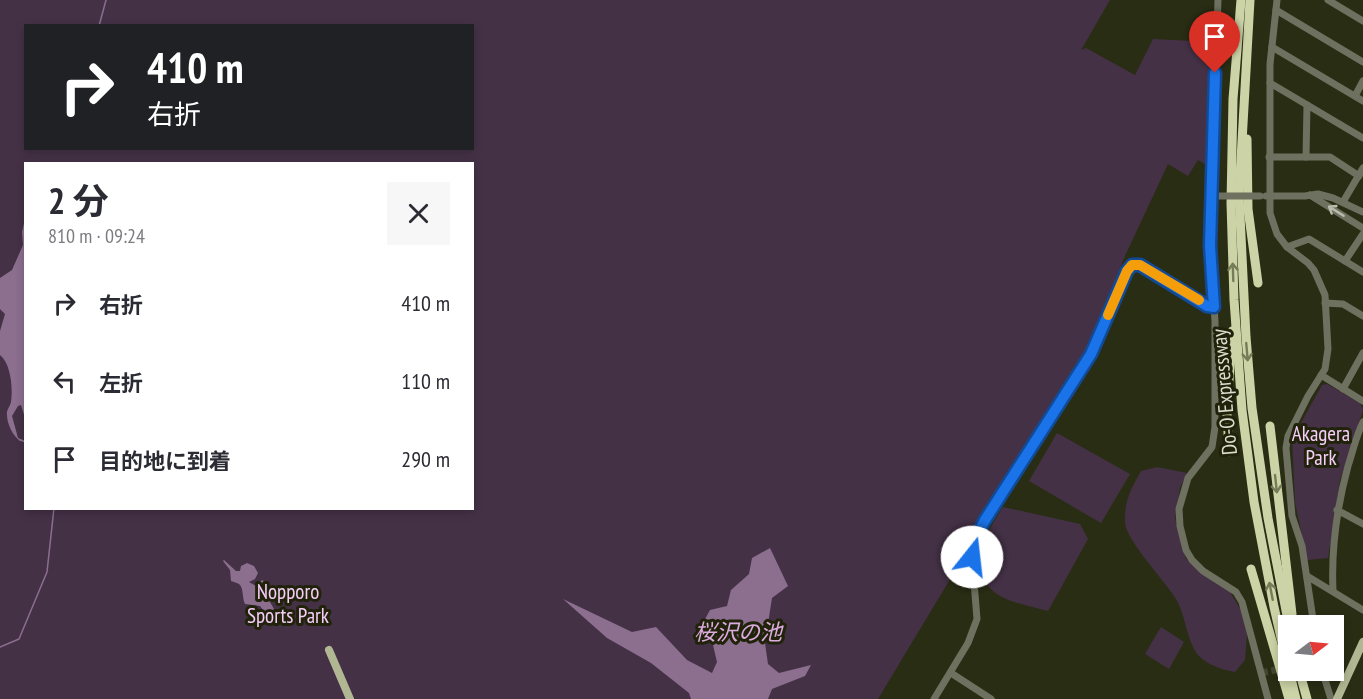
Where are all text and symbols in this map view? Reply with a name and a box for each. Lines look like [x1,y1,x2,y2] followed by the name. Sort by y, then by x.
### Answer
[1189,11,1240,73] pin
[1198,20,1231,53] icon: arrive
[147,40,244,95] text: 410 m
[48,48,126,126] icon: right
[147,97,201,131] text: 右折
[48,177,109,224] text: 2 分
[387,182,450,245] button: close
[1328,205,1345,217] one-way arrow
[48,223,145,249] text: 810 m · 09:24
[1227,263,1239,283] one-way arrow
[48,287,81,320] icon: right
[401,289,450,317] text: 410 m
[99,291,143,319] text: 右折
[1205,328,1243,456] street label: Do-O Expressway
[1242,341,1253,361] one-way arrow
[48,365,81,398] icon: left
[401,367,450,395] text: 110 m
[99,369,143,397] text: 左折
[1292,420,1350,471] park label: Akagera Park
[48,443,81,476] icon: arrive
[401,445,450,473] text: 290 m
[99,447,231,475] text: 目的地に到着
[1270,474,1281,494] one-way arrow
[940,525,1004,589] position arrow
[247,578,329,629] park label: Nopporo Sports Park
[1265,581,1276,601] one-way arrow
[1278,615,1344,681] north arrow
[1278,615,1344,681] map controls
[694,618,784,646] water label: 桜沢の池

